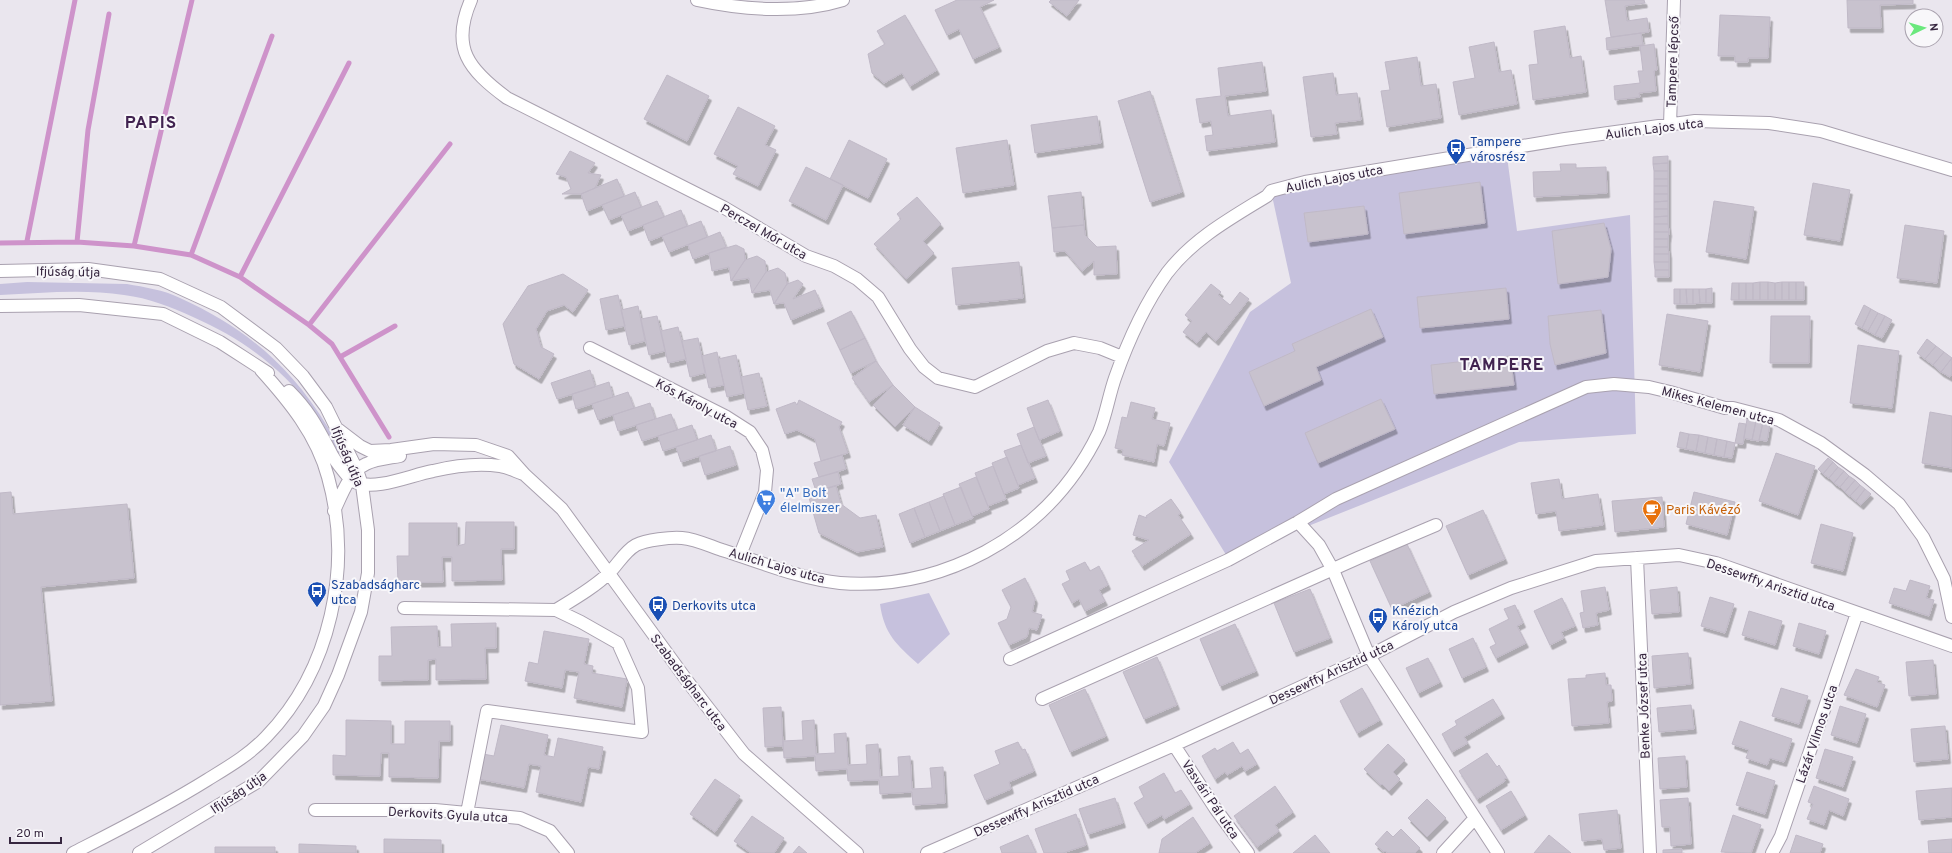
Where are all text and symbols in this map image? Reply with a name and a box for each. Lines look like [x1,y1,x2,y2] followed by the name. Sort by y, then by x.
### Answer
[1904,8,1944,48] north arrow
[1664,15,1684,108] street label: Tampere lépcső
[1926,23,1940,32] text: N
[125,113,177,135] district label: PAPIS
[1604,116,1704,144] street label: Aulich Lajos utca
[1470,135,1526,166] place label: Tampere városrész
[1445,137,1467,165] bus stop icon: Tampere városrész
[1284,163,1385,197] street label: Aulich Lajos utca
[717,201,809,264] street label: Perczel Mór utca
[36,264,100,282] street label: Ifjúság útja
[1460,355,1544,377] district label: TAMPERE
[652,376,740,433] street label: Kós Károly utca
[1659,384,1776,430] street label: Mikes Kelemen utca
[326,424,366,490] street label: Ifjúság útja
[780,486,840,517] place label: "A" Bolt élelmiszer
[755,488,777,516] supermarket icon: "A" Bolt élelmiszer
[1641,498,1663,526] cafe icon: Paris Kávézó
[1666,503,1741,519] place label: Paris Kávézó
[727,546,826,588] street label: Aulich Lajos utca
[1704,556,1837,615] street label: Dessewffy Arisztid utca
[331,578,420,609] place label: Szabadságharc utca
[306,580,328,608] bus stop icon: Szabadságharc utca
[647,594,669,622] bus stop icon: Derkovits utca
[672,599,756,615] place label: Derkovits utca
[1392,604,1458,635] place label: Knézich Károly utca
[1367,606,1389,634] bus stop icon: Knézich Károly utca
[646,632,729,735] street label: Szabadságharc utca
[1267,638,1397,710] street label: Dessewffy Arisztid utca
[1635,653,1655,759] street label: Benke József utca
[1794,683,1842,786] street label: Lázár Vilmos utca
[1177,758,1242,843] street label: Vasvári Pál utca
[208,769,270,818] street label: Ifjúság útja
[972,772,1102,842] street label: Dessewffy Arisztid utca
[388,805,508,827] street label: Derkovits Gyula utca
[10,819,61,845] scale bar
[16,826,44,842] text: 20 m

